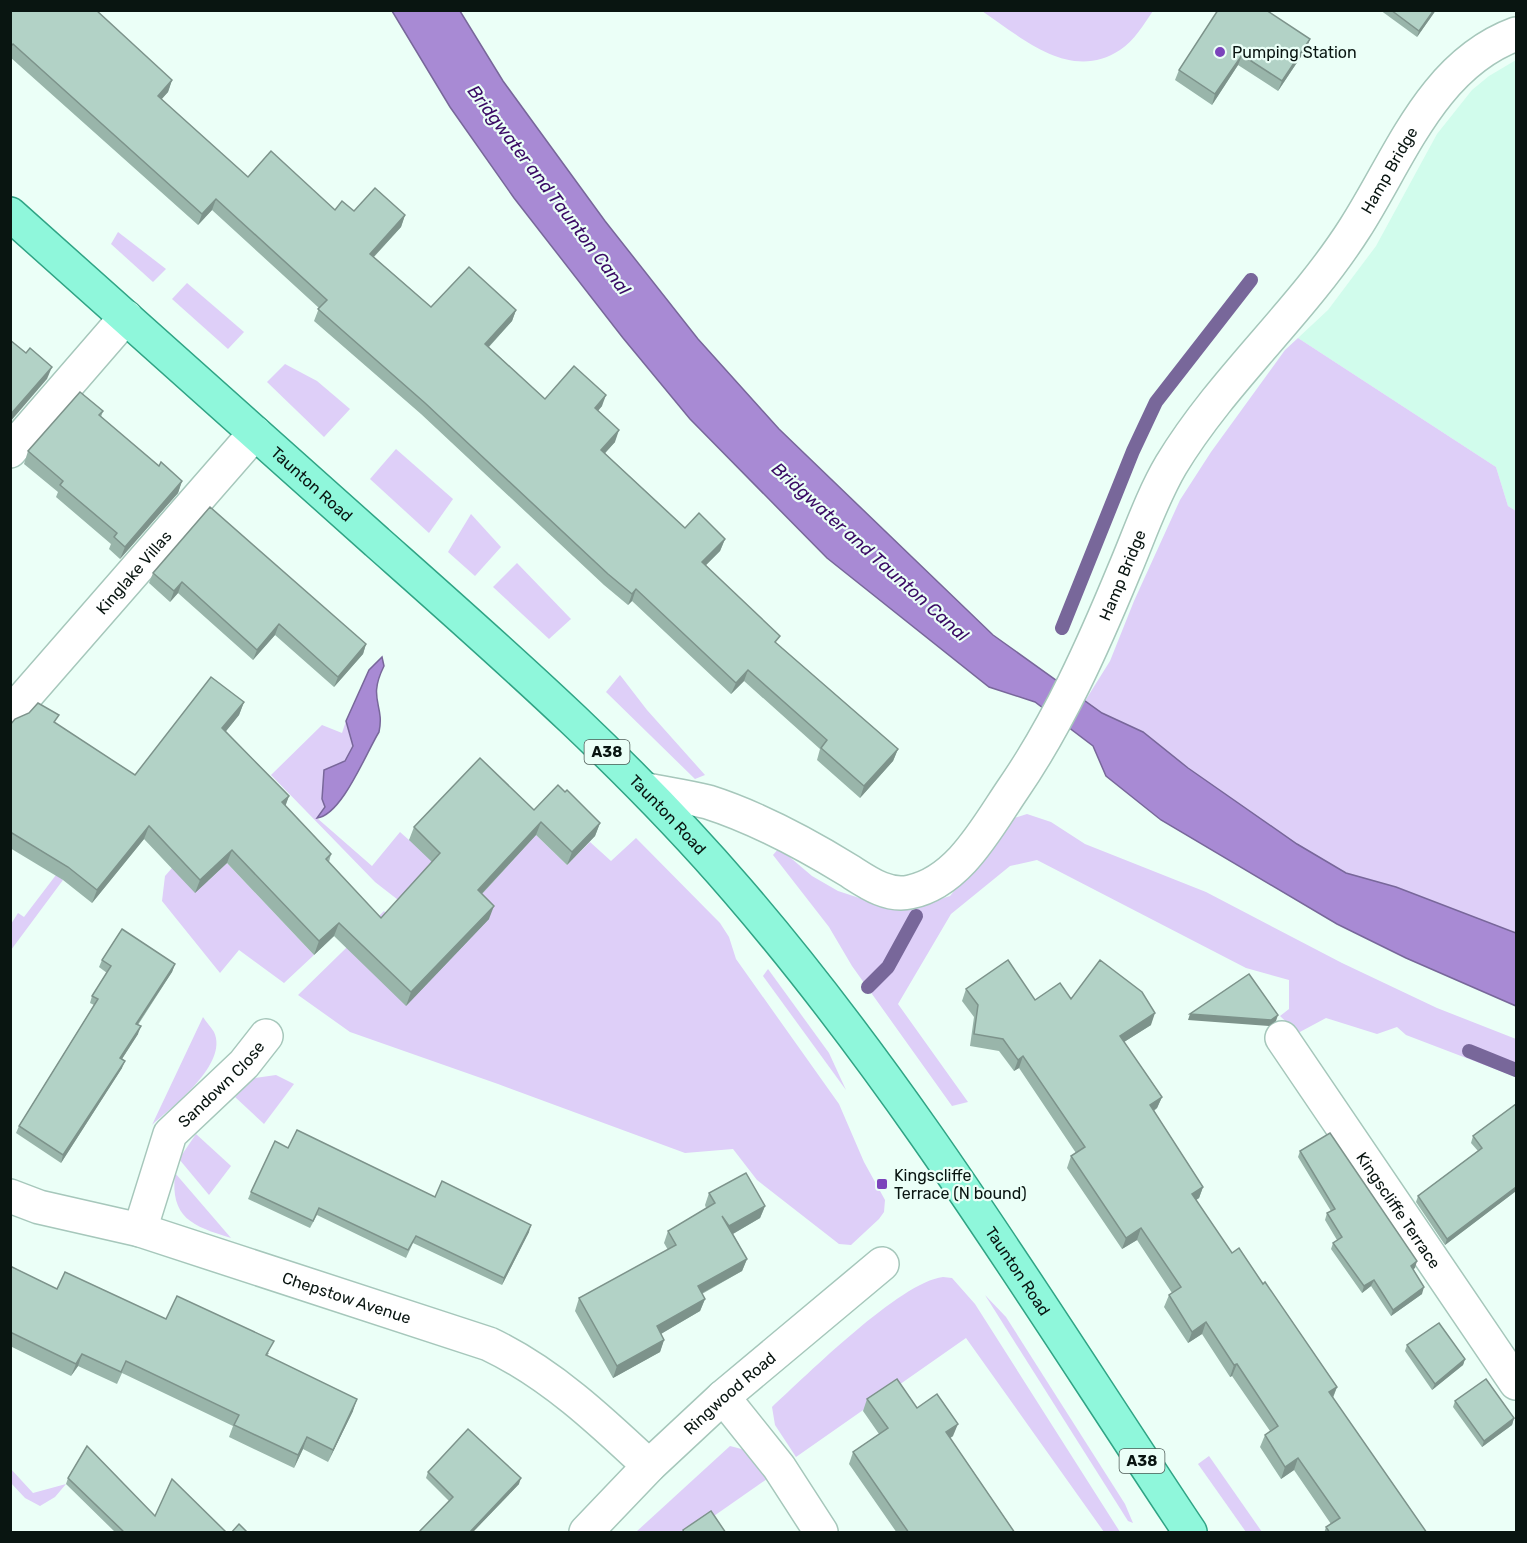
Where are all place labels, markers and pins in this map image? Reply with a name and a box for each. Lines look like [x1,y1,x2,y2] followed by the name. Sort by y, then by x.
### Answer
[1232,43,1357,62] place label: Pumping Station
[1213,45,1227,59] marker: Pumping Station
[894,1166,1027,1203] place label: Kingscliffe Terrace (N bound)
[875,1177,889,1191] marker: Kingscliffe Terrace (N bound)

